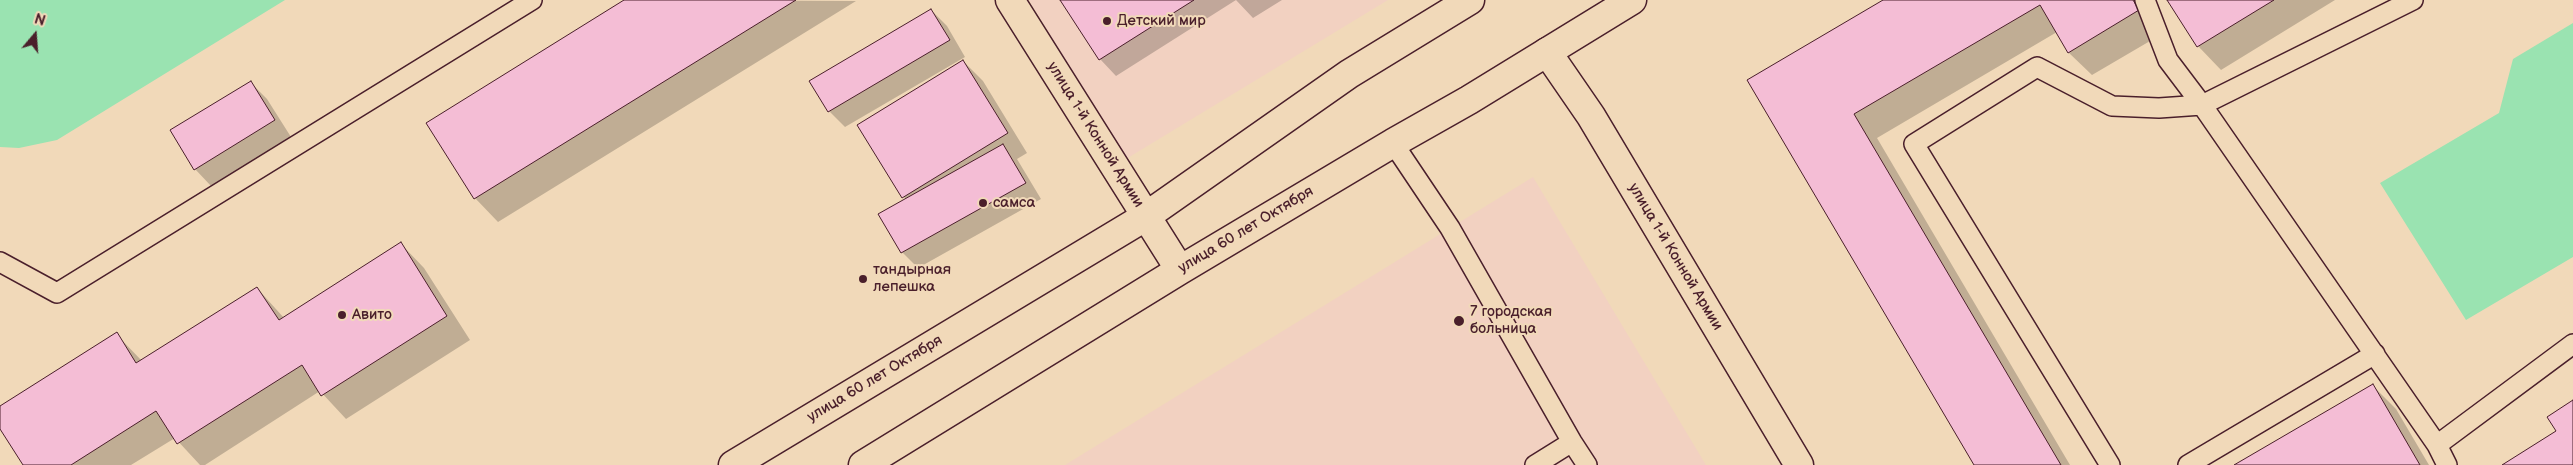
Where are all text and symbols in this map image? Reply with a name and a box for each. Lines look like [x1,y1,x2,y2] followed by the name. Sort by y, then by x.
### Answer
[10,10,60,60] north arrow
[32,11,47,30] text: N
[1117,12,1206,30] place label: Детский мир
[1101,15,1113,27] marker: Детский мир
[1043,59,1147,211] street label: улица 1-й Конной Армии
[1624,180,1726,334] street label: улица 1-й Конной Армии
[1175,182,1317,278] street label: улица 60 лет Октября
[993,194,1035,212] place label: самса
[977,197,989,209] marker: самса
[873,261,951,296] place label: тандырная лепешка
[857,273,869,285] marker: тандырная лепешка
[1470,303,1552,338] place label: 7 городская больница
[352,306,392,324] place label: Авито
[336,309,348,321] marker: Авито
[1452,314,1466,328] marker: 7 городская больница
[804,331,946,427] street label: улица 60 лет Октября

